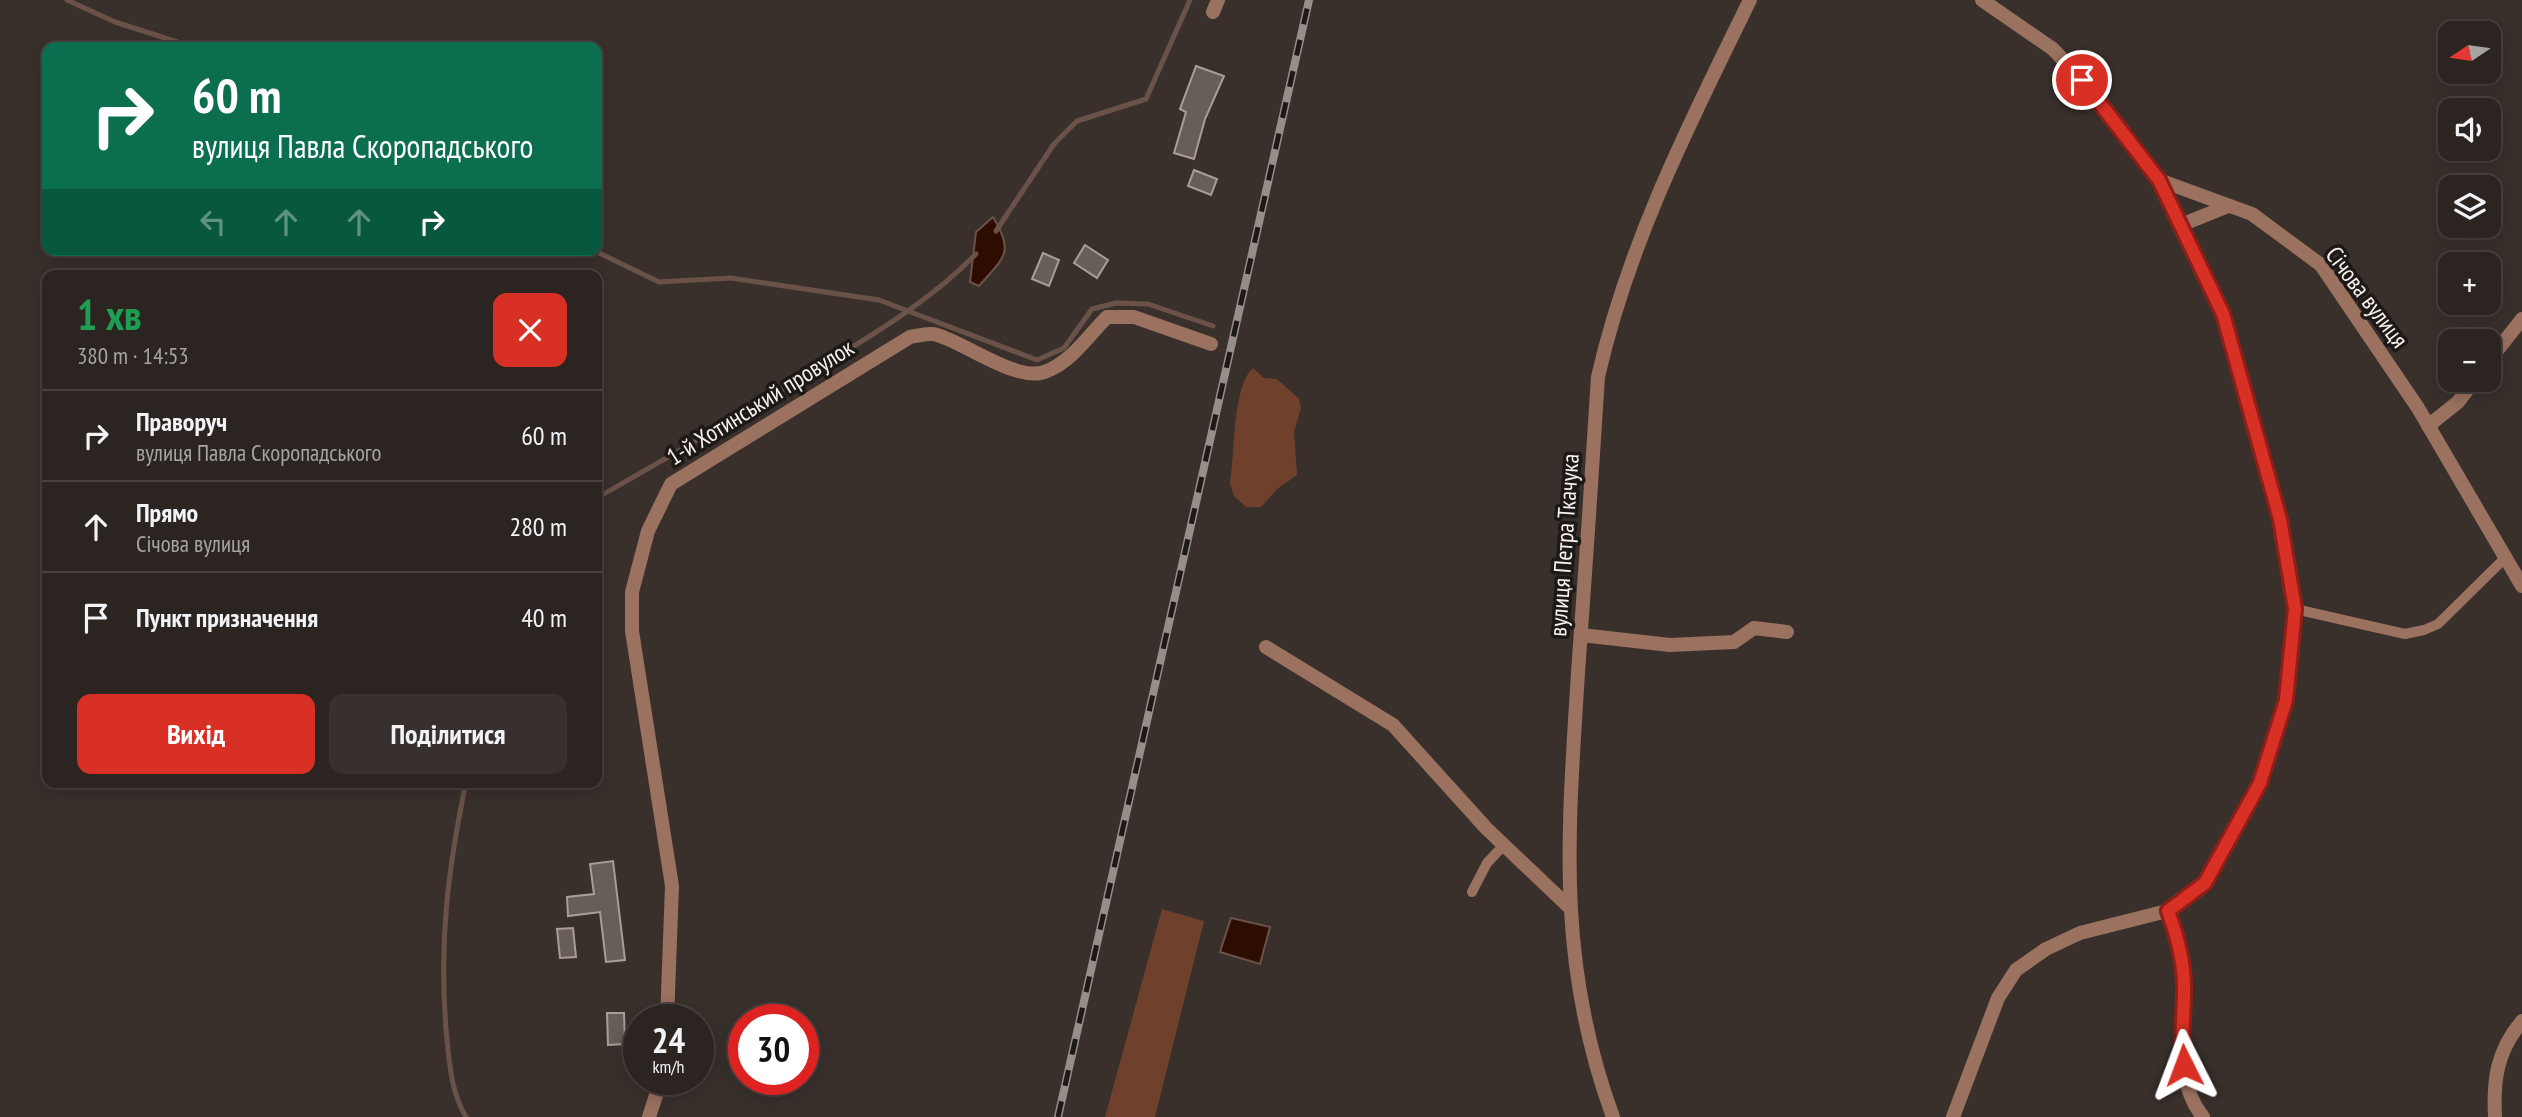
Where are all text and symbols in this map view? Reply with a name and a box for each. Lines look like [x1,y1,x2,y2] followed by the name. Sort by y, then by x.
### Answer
[2438,21,2501,84] north arrow
[2438,21,2501,392] map controls
[2052,50,2112,110] pin
[2063,61,2101,99] icon: arrive
[192,63,281,127] text: 60 m
[77,70,168,161] icon: right
[2438,98,2501,161] button: sound
[192,125,533,167] text: вулиця Павла Скоропадського
[2438,175,2501,238] button: layers
[194,203,232,241] icon: left
[267,203,305,241] icon: ahead
[340,203,378,241] icon: ahead
[413,203,451,241] icon: right
[2319,240,2415,354] street label: Січова вулиця
[2438,252,2501,315] button: +
[77,287,142,342] text: 1 хв
[493,293,567,367] button: close
[2438,329,2501,392] button: −
[661,332,860,472] street label: 1-й Хотинський провулок
[77,341,189,370] text: 380 m · 14:53
[136,405,227,438] text: Праворуч
[77,417,115,455] icon: right
[521,419,567,452] text: 60 m
[136,438,381,467] text: вулиця Павла Скоропадського
[1542,453,1586,637] street label: вулиця Петра Ткачука
[136,496,198,529] text: Прямо
[77,508,115,546] icon: ahead
[509,510,567,543] text: 280 m
[136,529,250,558] text: Січова вулиця
[77,599,115,637] icon: arrive
[136,601,318,634] text: Пункт призначення
[521,601,567,634] text: 40 m
[77,694,315,774] button: Вихід
[329,694,567,774] button: Поділитися
[728,1004,819,1095] speed limit sign: 30
[652,1017,685,1063] text: 24
[2147,1028,2221,1102] position arrow
[653,1055,684,1078] text: km/h

